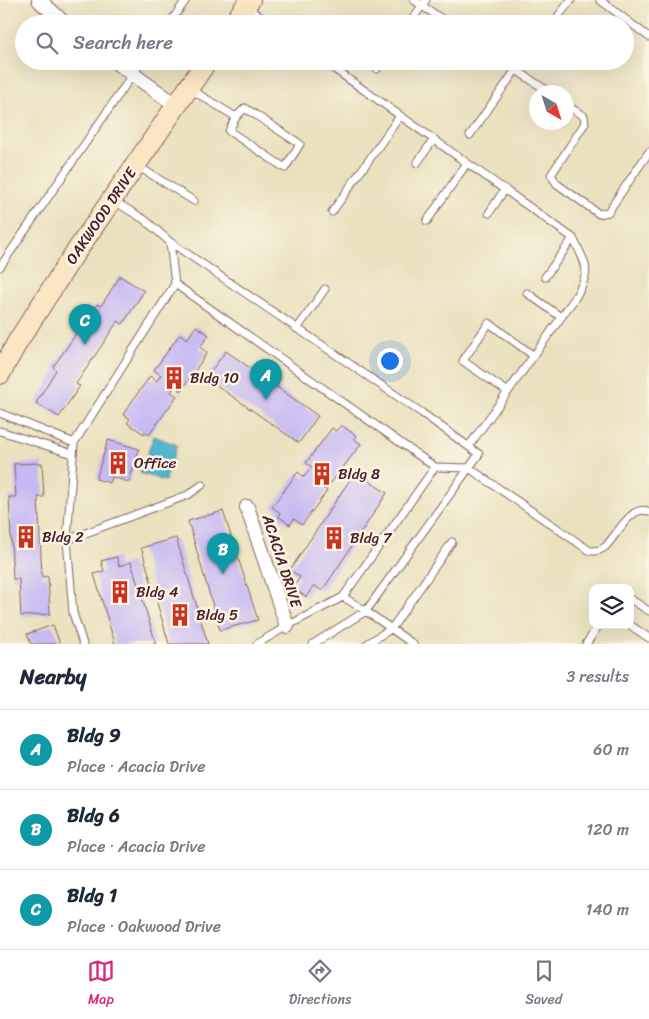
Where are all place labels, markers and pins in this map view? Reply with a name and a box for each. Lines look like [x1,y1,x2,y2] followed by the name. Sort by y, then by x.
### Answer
[69,304,101,345] pin: C
[250,359,282,400] pin: A
[161,365,187,391] building icon: Bldg 10
[190,365,239,391] place label: Bldg 10
[105,450,131,476] building icon: Office
[134,450,177,476] place label: Office
[309,461,335,487] building icon: Bldg 8
[338,461,380,487] place label: Bldg 8
[13,524,39,550] building icon: Bldg 2
[42,524,84,550] place label: Bldg 2
[321,525,347,551] building icon: Bldg 7
[350,525,393,551] place label: Bldg 7
[207,533,239,574] pin: B
[107,579,133,605] building icon: Bldg 4
[136,579,179,605] place label: Bldg 4
[167,602,193,628] building icon: Bldg 5
[196,602,238,628] place label: Bldg 5

